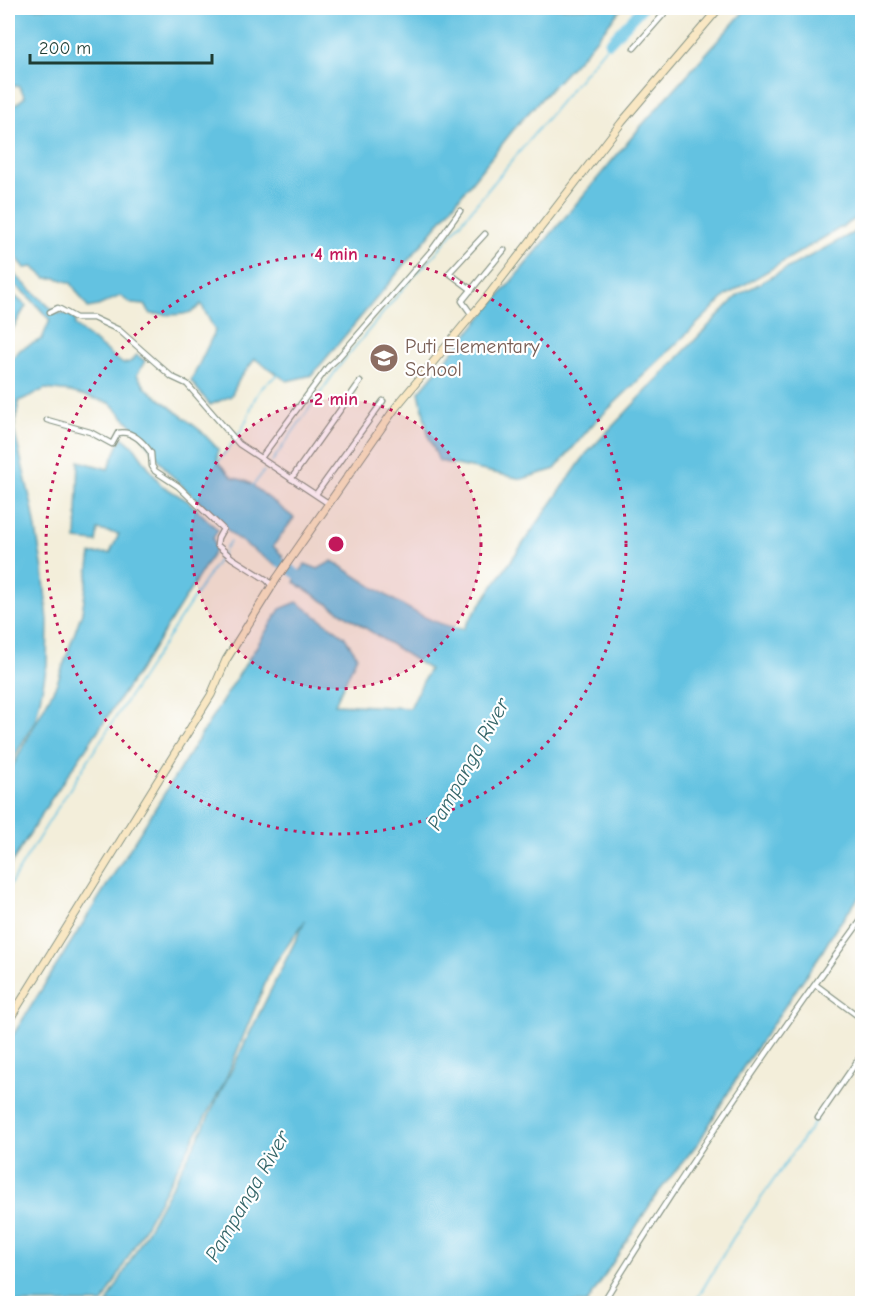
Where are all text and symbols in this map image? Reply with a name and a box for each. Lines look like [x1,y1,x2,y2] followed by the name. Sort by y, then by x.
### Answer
[30,27,212,65] scale bar
[39,38,91,59] text: 200 m
[314,244,358,265] text: 4 min
[405,335,540,381] place label: Puti Elementary School
[368,342,400,374] school or university icon: Puti Elementary School
[314,389,358,410] text: 2 min
[326,534,346,554] centre of rings
[422,692,515,834] water label: Pampanga River
[200,1125,295,1266] water label: Pampanga River

